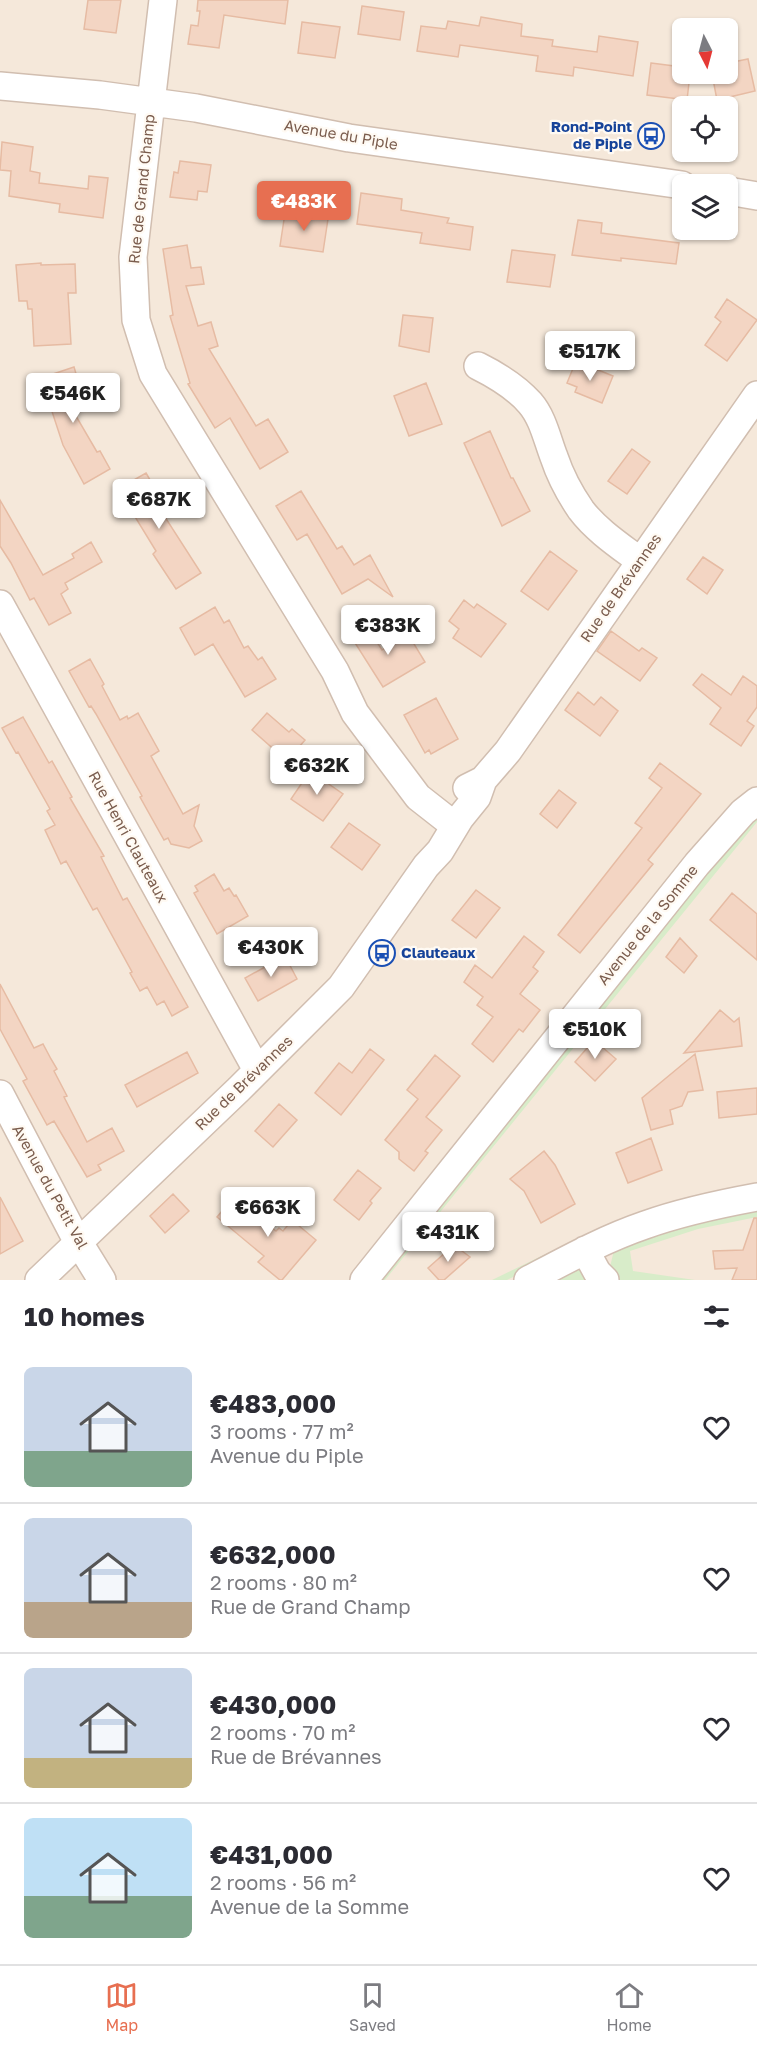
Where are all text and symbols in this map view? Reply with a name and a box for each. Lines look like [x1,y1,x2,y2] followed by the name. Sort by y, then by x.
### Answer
[672,18,738,84] north arrow
[672,18,738,240] map controls
[672,96,738,162] button: locate
[124,113,158,265] street label: Rue de Grand Champ
[283,115,400,153] street label: Avenue du Piple
[551,117,632,152] place label: Rond-Point de Piple
[636,121,666,151] bus stop icon: Rond-Point de Piple
[672,174,738,240] button: layers
[262,181,346,232] pin: €483K
[271,188,337,212] text: €483K
[548,331,632,382] pin: €517K
[559,338,621,362] text: €517K
[31,373,115,424] pin: €546K
[40,380,106,404] text: €546K
[117,479,201,530] pin: €687K
[127,486,192,510] text: €687K
[576,529,665,645] street label: Rue de Brévannes
[346,605,430,656] pin: €383K
[355,612,421,636] text: €383K
[275,745,359,796] pin: €632K
[284,752,350,776] text: €632K
[85,768,172,905] street label: Rue Henri Clauteaux
[593,860,701,988] street label: Avenue de la Somme
[229,927,313,978] pin: €430K
[238,934,304,958] text: €430K
[367,938,397,968] bus stop icon: Clauteaux
[401,943,476,961] place label: Clauteaux
[553,1009,637,1060] pin: €510K
[563,1016,627,1040] text: €510K
[191,1031,296,1133] street label: Rue de Brévannes
[9,1121,93,1252] street label: Avenue du Petit Val
[226,1187,310,1238] pin: €663K
[235,1194,301,1218] text: €663K
[406,1212,490,1263] pin: €431K
[416,1219,480,1243] text: €431K
[700,1300,733,1333] icon: filters
[24,1301,145,1332] text: 10 homes
[210,1388,336,1419] text: €483,000
[72,1391,144,1463] icon: home
[700,1411,733,1444] icon: heart
[210,1419,354,1443] text: 3 rooms · 77 m²
[210,1443,364,1467] text: Avenue du Piple
[210,1539,336,1570] text: €632,000
[72,1542,144,1614] icon: home
[700,1562,733,1595] icon: heart
[210,1570,357,1594] text: 2 rooms · 80 m²
[210,1594,411,1618] text: Rue de Grand Champ
[210,1689,336,1720] text: €430,000
[72,1692,144,1764] icon: home
[700,1712,733,1745] icon: heart
[210,1720,355,1744] text: 2 rooms · 70 m²
[210,1744,382,1768] text: Rue de Brévannes
[210,1839,333,1870] text: €431,000
[72,1842,144,1914] icon: home
[700,1862,733,1895] icon: heart
[210,1870,356,1894] text: 2 rooms · 56 m²
[210,1894,409,1918] text: Avenue de la Somme
[105,1979,138,2035] tab: Map
[349,1979,396,2035] tab: Saved
[606,1979,652,2035] tab: Home

